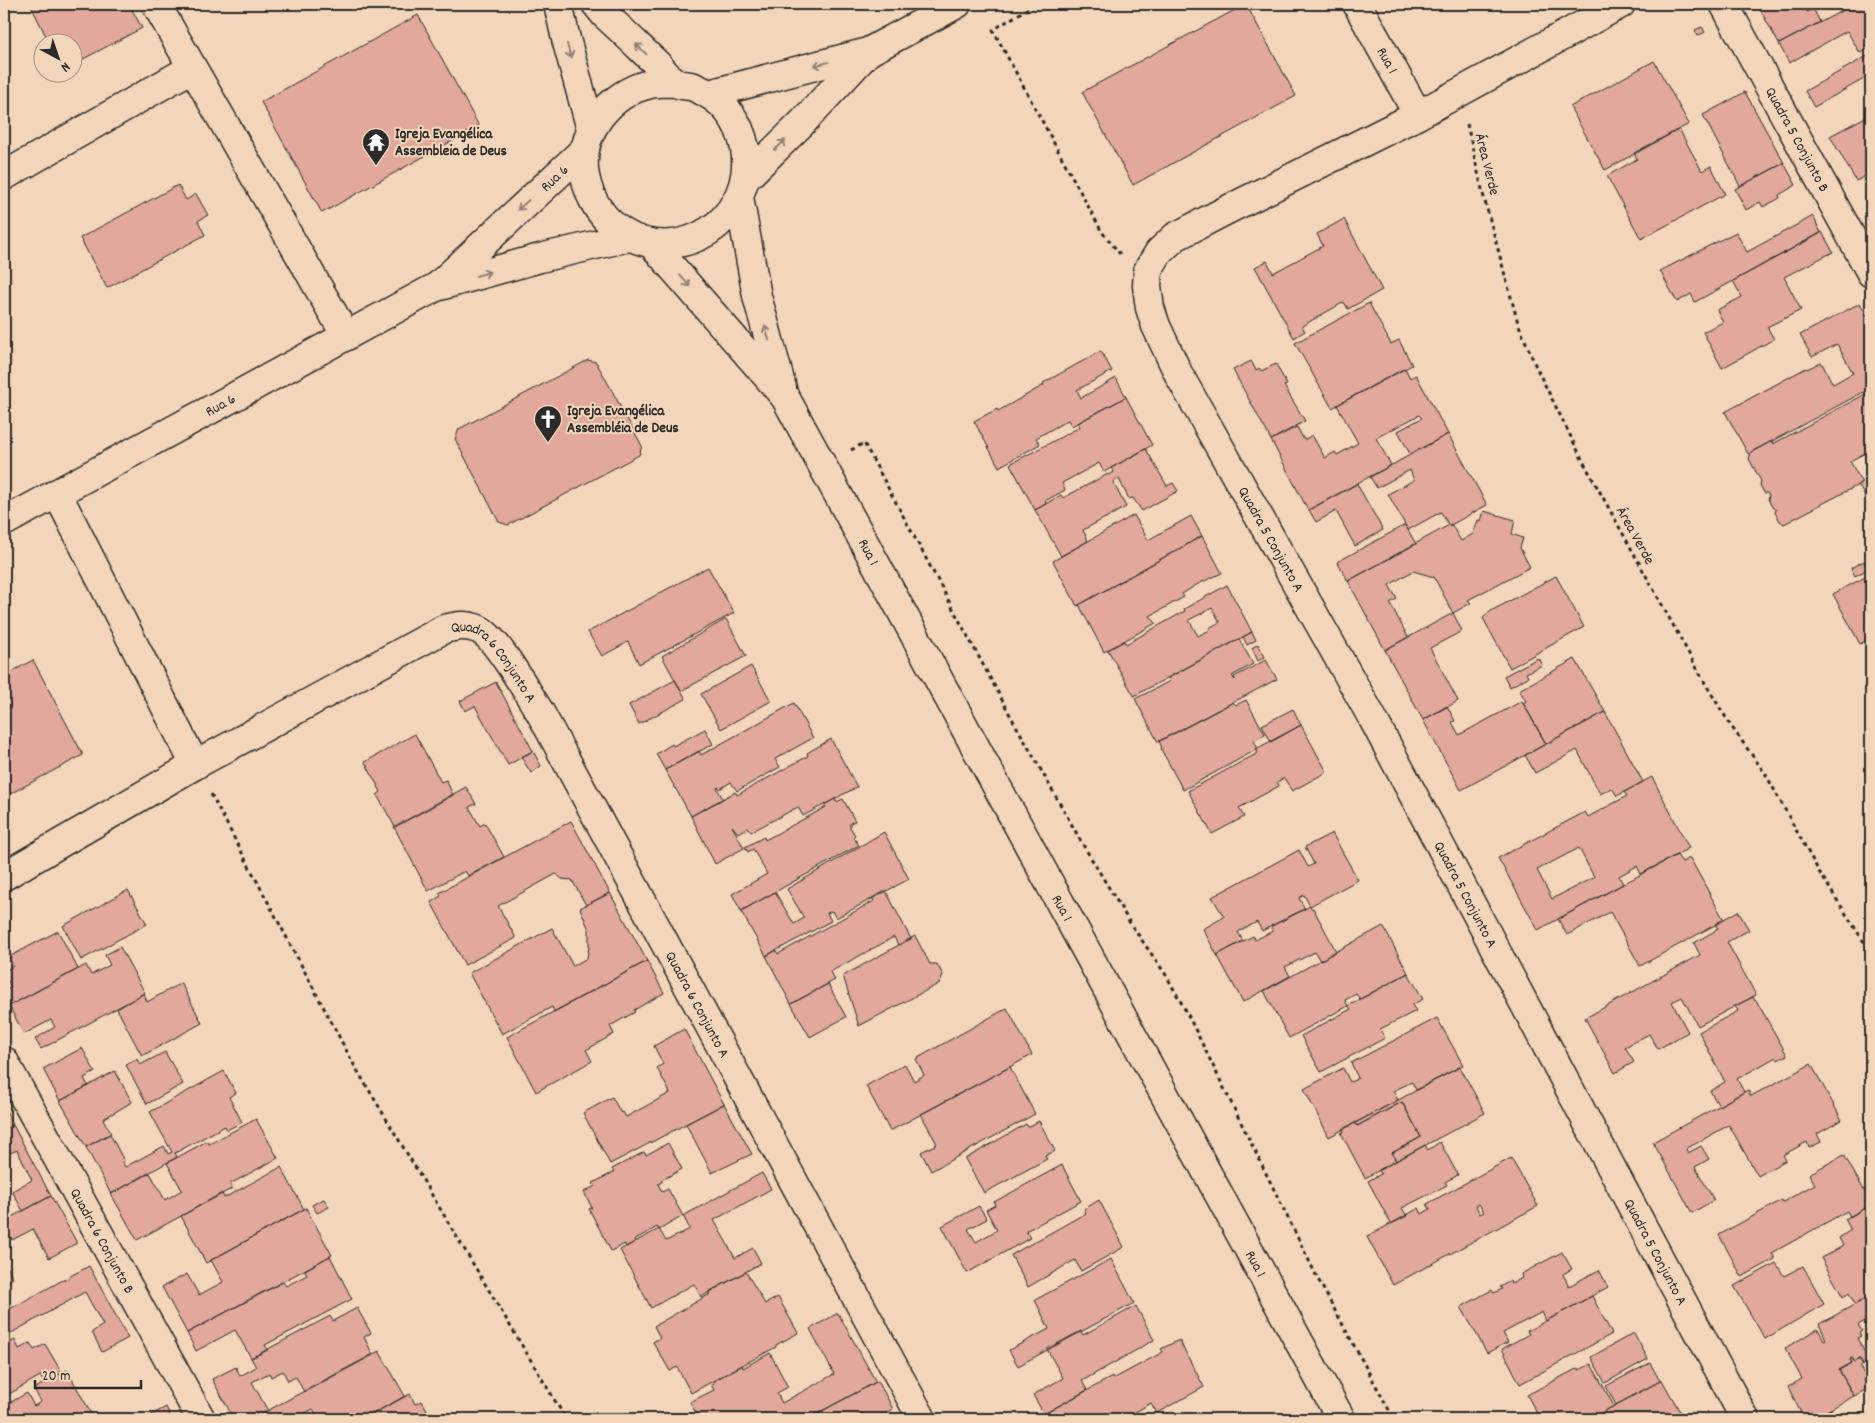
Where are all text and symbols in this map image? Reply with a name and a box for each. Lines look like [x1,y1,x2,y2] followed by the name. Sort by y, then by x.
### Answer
[32,32,82,82] north arrow
[565,43,575,59] one-way arrow
[635,43,647,55] one-way arrow
[1370,44,1402,78] street label: Rua 1
[56,57,74,76] text: N
[813,60,829,69] one-way arrow
[1758,84,1834,197] street label: Quadra 5 Conjunto B
[395,124,507,163] place label: Igreja Evangélica Assembleia de Deus
[361,127,391,166] temple icon: Igreja Evangélica Assembleia de Deus
[1468,131,1504,198] street label: Área Verde
[773,139,786,151] one-way arrow
[536,160,575,198] street label: Rua 6
[517,199,530,211] one-way arrow
[475,268,491,278] one-way arrow
[679,274,690,287] one-way arrow
[762,325,771,341] one-way arrow
[202,389,240,423] street label: Rua 6
[567,401,679,440] place label: Igreja Evangélica Assembléia de Deus
[533,404,563,443] church icon: Igreja Evangélica Assembléia de Deus
[1231,483,1308,597] street label: Quadra 5 Conjunto A
[1609,503,1659,569] street label: Área Verde
[851,535,884,570] street label: Rua 1
[450,617,541,708] street label: Quadra 6 Conjunto A
[1427,838,1502,952] street label: Quadra 5 Conjunto A
[1045,891,1077,926] street label: Rua 1
[658,948,734,1063] street label: Quadra 6 Conjunto A
[63,1185,139,1298] street label: Quadra 6 Conjunto B
[1617,1196,1692,1310] street label: Quadra 5 Conjunto A
[1238,1247,1271,1282] street label: Rua 1
[35,1358,141,1390] scale bar
[42,1366,70,1388] text: 20 m

